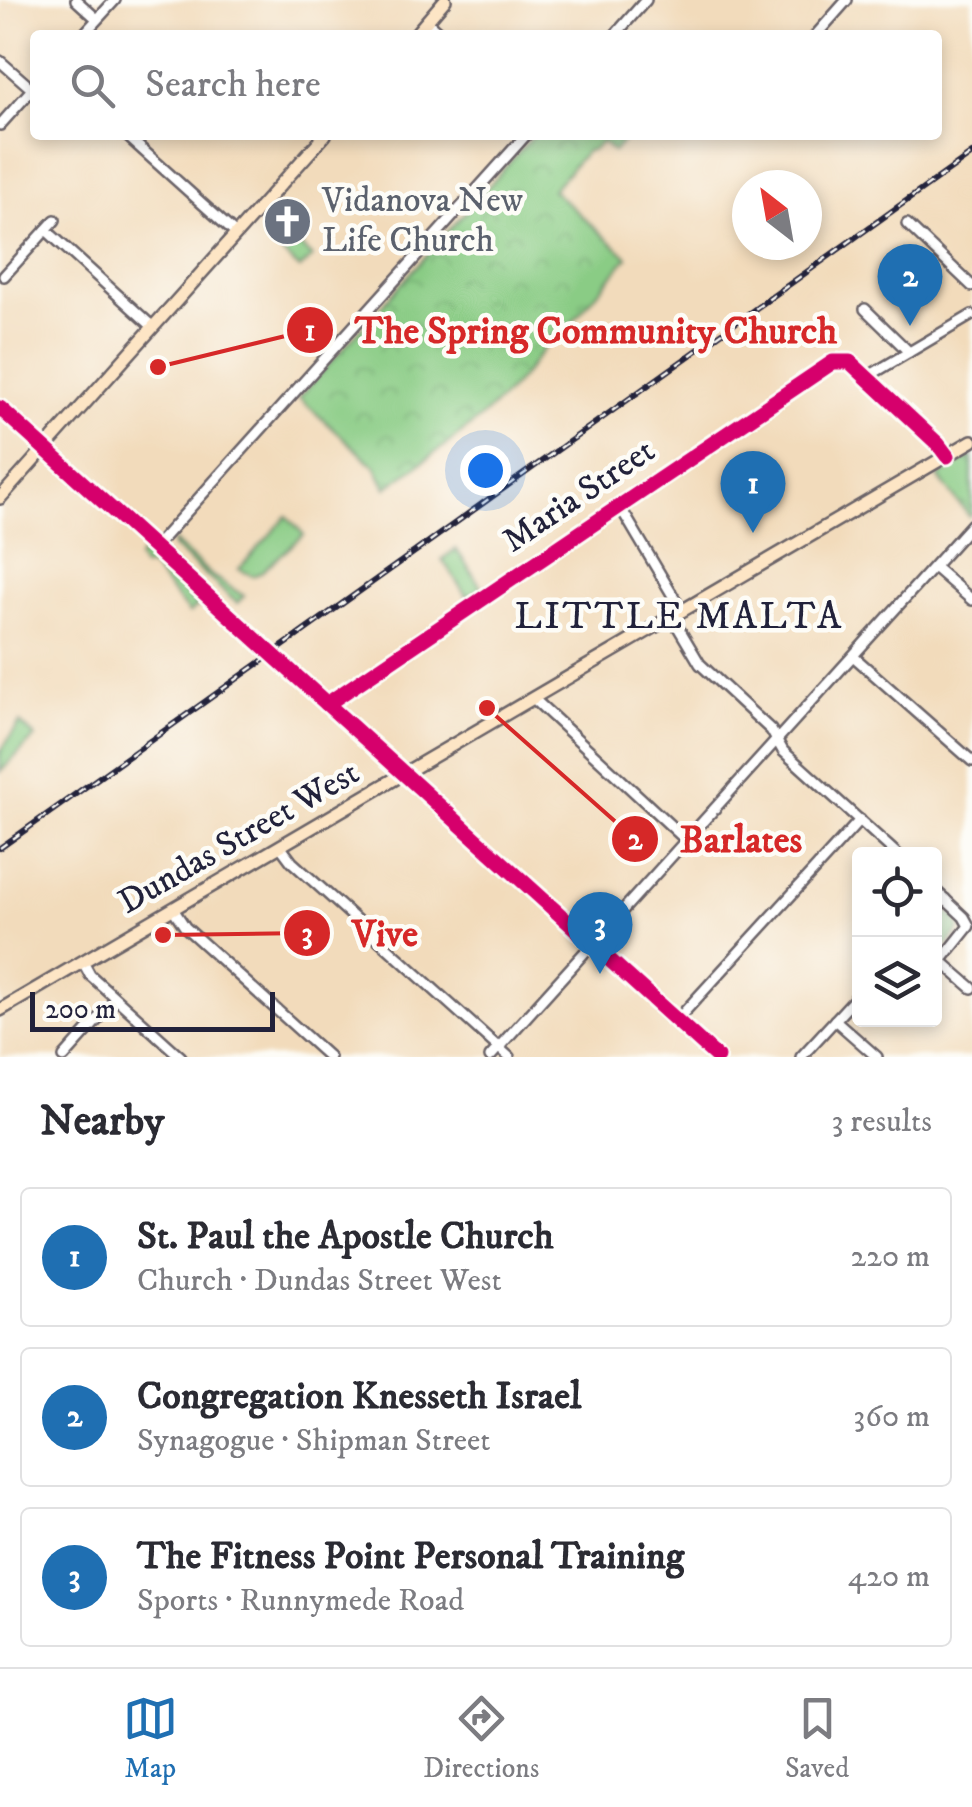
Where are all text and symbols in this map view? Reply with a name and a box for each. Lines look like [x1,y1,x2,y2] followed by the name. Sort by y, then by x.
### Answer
[30,30,942,140] search box
[65,58,120,113] icon: search
[145,61,321,109] text: Search here
[732,170,822,260] north arrow
[321,179,523,263] place label: Vidanova New Life Church
[261,195,313,247] church icon: Vidanova New Life Church
[878,244,942,326] pin: 2
[285,296,858,364] callout: The Spring Community Church
[354,308,837,356] text: The Spring Community Church
[304,313,316,350] text: 1
[495,429,663,563] street label: Maria Street
[460,445,511,496] your location
[720,450,786,533] pin: 1
[514,593,844,641] district label: LITTLE MALTA
[111,751,367,925] street label: Dundas Street West
[610,805,822,873] callout: Barlates
[680,817,802,865] text: Barlates
[628,822,643,859] text: 2
[852,847,942,1027] map controls
[852,847,942,937] button: locate
[568,892,632,974] pin: 3
[282,899,438,967] callout: Vive
[350,911,418,959] text: Vive
[301,916,313,953] text: 3
[852,937,942,1027] button: layers
[30,987,275,1032] scale bar
[45,992,116,1027] text: 200 m
[40,1096,164,1148] text: Nearby
[831,1102,932,1142] text: 3 results
[137,1213,554,1261] text: St. Paul the Apostle Church
[69,1237,80,1277] text: 1
[850,1237,930,1277] text: 220 m
[137,1261,502,1301] text: Church · Dundas Street West
[137,1373,581,1421] text: Congregation Knesseth Israel
[67,1397,82,1437] text: 2
[853,1397,930,1437] text: 360 m
[137,1421,491,1461] text: Synagogue · Shipman Street
[137,1533,684,1581] text: The Fitness Point Personal Training
[69,1557,80,1597] text: 3
[848,1557,930,1597] text: 420 m
[137,1581,464,1621] text: Sports · Runnymede Road
[123,1691,178,1786] tab: Map
[423,1691,539,1786] tab: Directions
[785,1691,849,1786] tab: Saved

